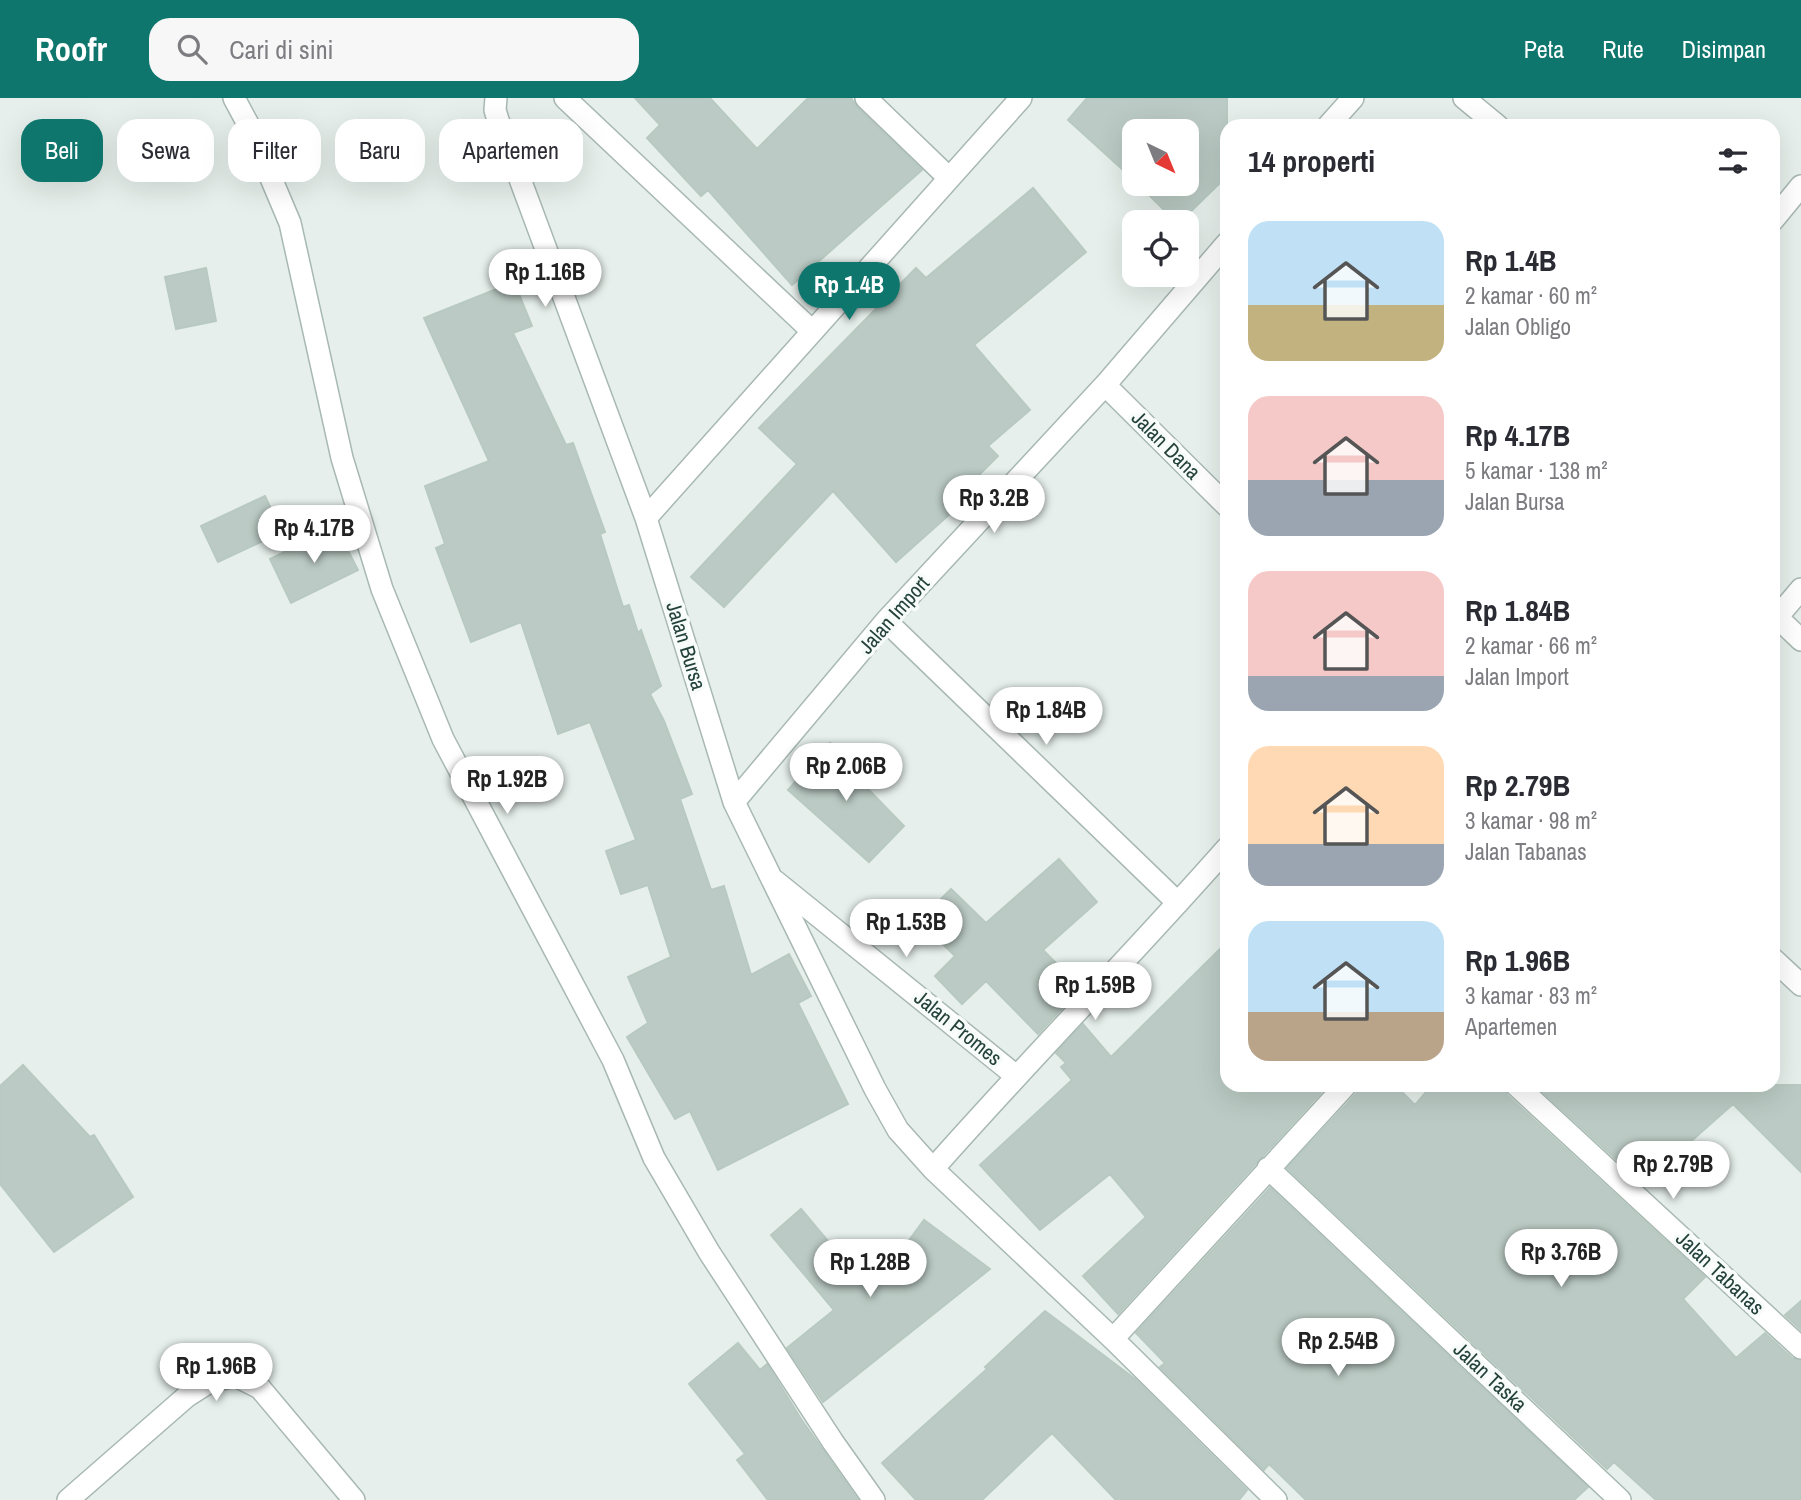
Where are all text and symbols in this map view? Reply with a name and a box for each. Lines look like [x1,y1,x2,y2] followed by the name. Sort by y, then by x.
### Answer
[149,18,639,81] search box
[35,27,107,71] text: Roofr
[173,30,211,68] icon: search
[229,32,333,67] text: Cari di sini
[1524,33,1564,65] text: Peta
[1602,33,1644,65] text: Rute
[1682,33,1766,65] text: Disimpan
[21,119,103,182] chip: Beli
[117,119,214,182] chip: Sewa
[228,119,321,182] chip: Filter
[335,119,425,182] chip: Baru
[439,119,583,182] chip: Apartemen
[1122,119,1199,196] north arrow
[1122,119,1199,287] map controls
[1248,141,1375,181] text: 14 properti
[1714,142,1752,180] icon: filters
[1122,210,1199,287] button: locate
[1465,240,1557,280] text: Rp 1.4B
[1304,249,1388,333] icon: home
[473,250,617,309] pin: Rp 1.16B
[505,256,585,287] text: Rp 1.16B
[784,262,914,322] pin: Rp 1.4B
[814,269,884,300] text: Rp 1.4B
[1465,280,1597,311] text: 2 kamar · 60 m²
[1465,311,1571,342] text: Jalan Obligo
[1125,404,1208,486] street label: Jalan Dana
[1465,415,1570,455] text: Rp 4.17B
[1304,424,1388,508] icon: home
[1465,455,1608,486] text: 5 kamar · 138 m²
[929,476,1059,535] pin: Rp 3.2B
[959,482,1029,513] text: Rp 3.2B
[1465,486,1565,517] text: Jalan Bursa
[242,505,386,565] pin: Rp 4.17B
[274,512,354,543] text: Rp 4.17B
[852,569,936,660] street label: Jalan Import
[1465,590,1570,630] text: Rp 1.84B
[659,598,714,694] street label: Jalan Bursa
[1304,599,1388,683] icon: home
[1465,630,1597,661] text: 2 kamar · 66 m²
[1465,661,1569,692] text: Jalan Import
[974,688,1118,747] pin: Rp 1.84B
[1006,694,1086,725] text: Rp 1.84B
[774,744,918,803] pin: Rp 2.06B
[806,750,886,781] text: Rp 2.06B
[435,756,579,816] pin: Rp 1.92B
[467,763,547,794] text: Rp 1.92B
[1465,765,1570,805] text: Rp 2.79B
[1304,774,1388,858] icon: home
[1465,805,1597,836] text: 3 kamar · 98 m²
[1465,836,1587,867] text: Jalan Tabanas
[834,900,978,959] pin: Rp 1.53B
[866,906,946,937] text: Rp 1.53B
[1465,940,1570,980] text: Rp 1.96B
[1304,949,1388,1033] icon: home
[1023,962,1167,1022] pin: Rp 1.59B
[1055,969,1135,1000] text: Rp 1.59B
[1465,980,1597,1011] text: 3 kamar · 83 m²
[908,983,1008,1072] street label: Jalan Promes
[1465,1011,1557,1042] text: Apartemen
[1601,1142,1745,1201] pin: Rp 2.79B
[1633,1148,1713,1179] text: Rp 2.79B
[1670,1224,1771,1321] street label: Jalan Tabanas
[1489,1230,1633,1289] pin: Rp 3.76B
[1521,1236,1601,1267] text: Rp 3.76B
[798,1240,942,1299] pin: Rp 1.28B
[830,1246,910,1277] text: Rp 1.28B
[1266,1318,1410,1378] pin: Rp 2.54B
[1298,1325,1378,1356] text: Rp 2.54B
[1447,1335,1534,1419] street label: Jalan Taska
[144,1344,288,1403] pin: Rp 1.96B
[176,1350,256,1381] text: Rp 1.96B

